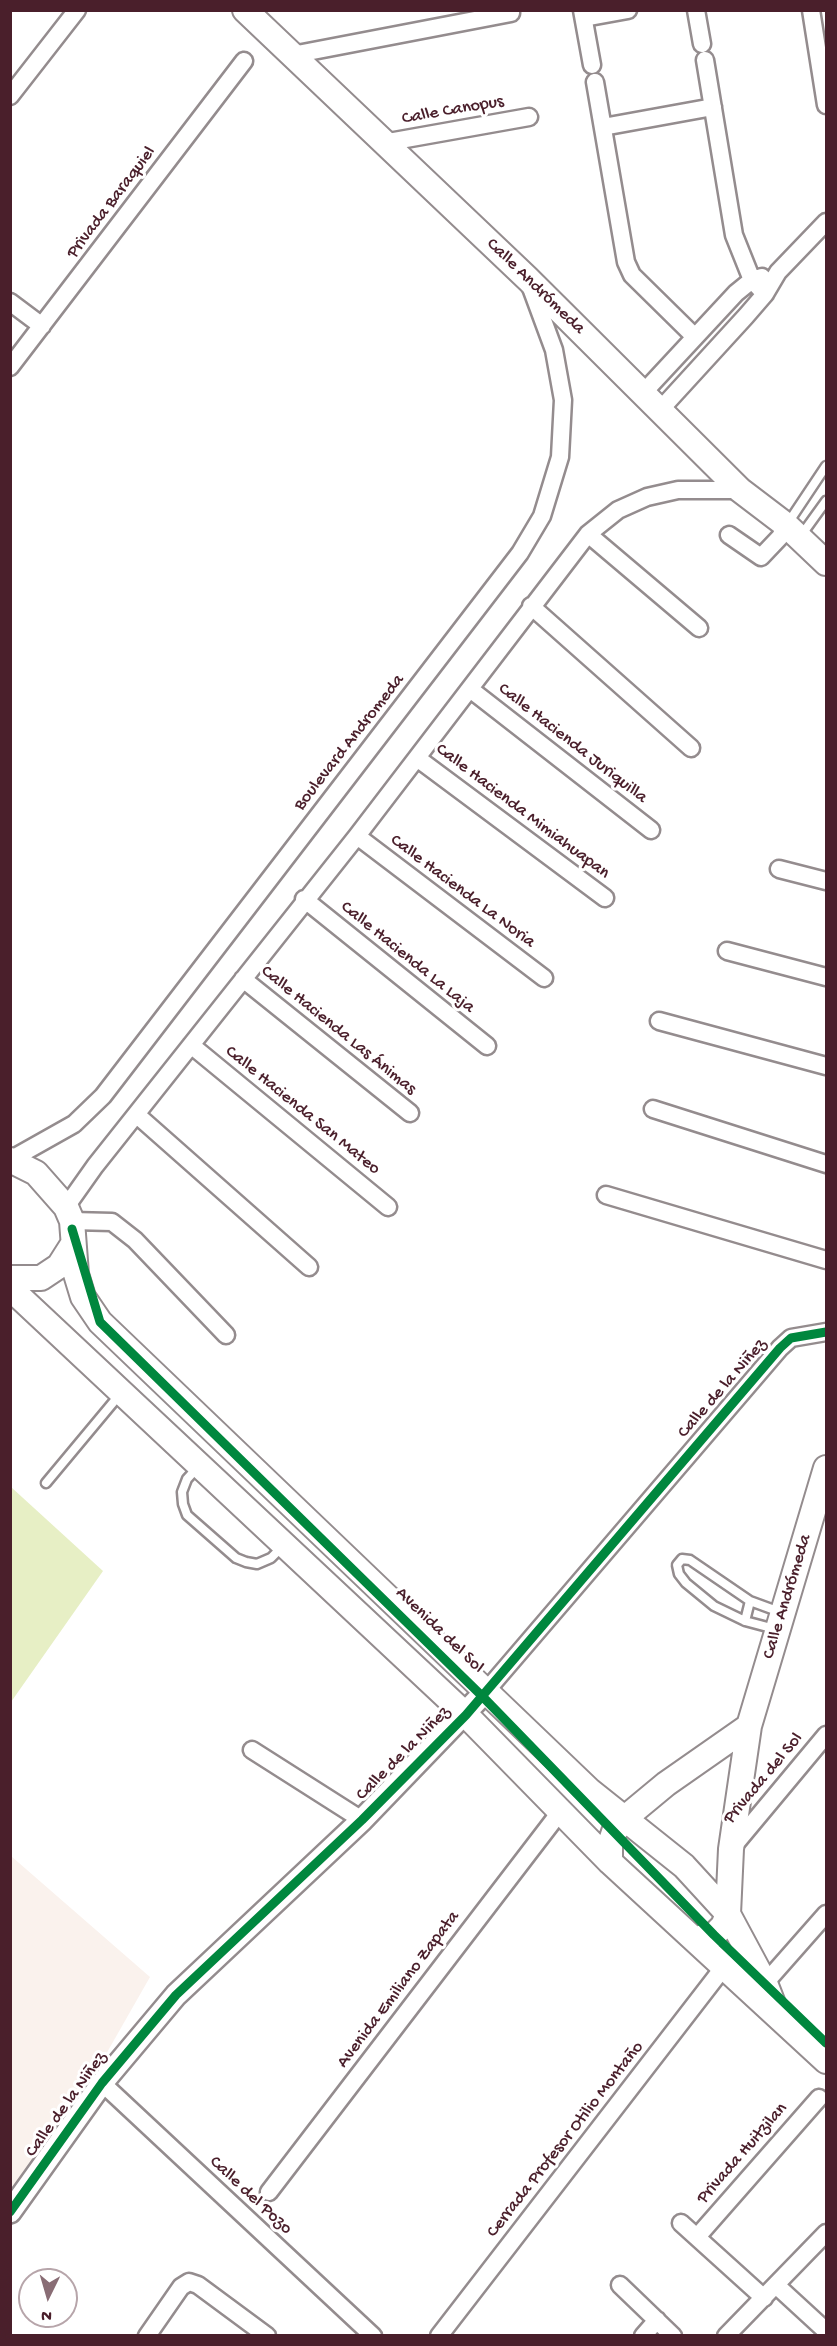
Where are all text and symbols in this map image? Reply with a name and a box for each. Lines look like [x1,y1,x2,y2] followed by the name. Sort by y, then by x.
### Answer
[401,91,505,131] street label: Calle Canopus
[63,143,161,263] street label: Privada Baraquiel
[481,234,589,340] street label: Calle Andrómeda
[290,670,410,816] street label: Boulevard Andromeda
[493,679,651,809] street label: Calle Hacienda Juriquilla
[431,739,613,885] street label: Calle Hacienda Mimiahuapan
[385,830,539,954] street label: Calle Hacienda La Noria
[335,897,479,1019] street label: Calle Hacienda La Laja
[256,962,420,1100] street label: Calle Hacienda Las Ánimas
[220,1042,384,1180] street label: Calle Hacienda San Mateo
[674,1335,772,1443] street label: Calle de la Niñez
[759,1532,817,1662] street label: Calle Andrómeda
[390,1583,488,1679] street label: Avenida del Sol
[352,1702,456,1806] street label: Calle de la Niñez
[720,1729,808,1829] street label: Privada del Sol
[333,1907,465,2073] street label: Avenida Emiliano Zapata
[483,2038,649,2242] street label: Cerrada Profesor Otilio Montaño
[22,2048,112,2162] street label: Calle de la Niñez
[693,2099,793,2209] street label: Privada Huitzilan
[204,2152,296,2240] street label: Calle del Pozo
[18,2268,78,2328] north arrow
[41,2305,53,2324] text: N

